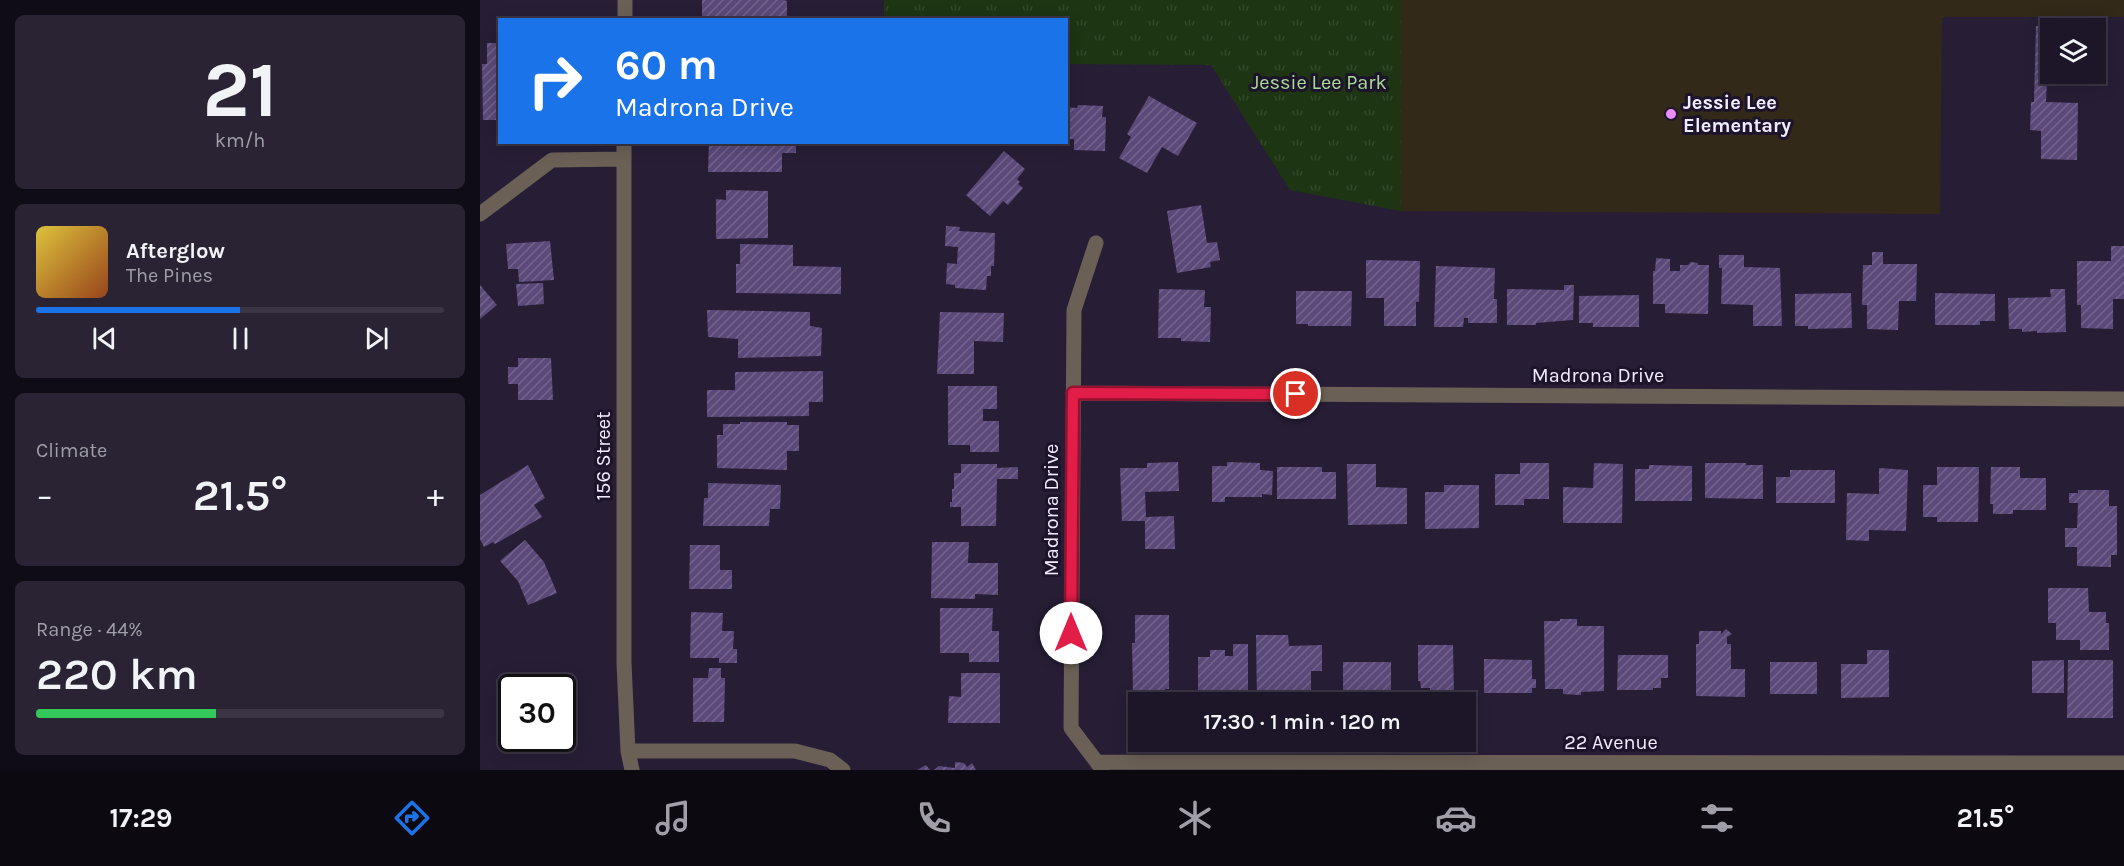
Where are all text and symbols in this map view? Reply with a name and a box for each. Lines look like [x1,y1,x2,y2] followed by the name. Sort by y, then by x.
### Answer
[2040,18,2106,84] map controls
[2040,18,2106,84] button: layers
[615,40,718,90] text: 60 m
[516,42,594,120] icon: right
[203,44,278,136] text: 21
[1251,71,1387,94] park label: Jessie Lee Park
[615,91,794,123] text: Madrona Drive
[1683,91,1791,137] place label: Jessie Lee Elementary
[1664,107,1678,121] marker: Jessie Lee Elementary
[215,129,265,152] text: km/h
[126,238,225,264] text: Afterglow
[126,264,213,287] text: The Pines
[88,322,121,355] icon: previous
[224,322,257,355] icon: pause
[360,322,393,355] icon: next
[1532,364,1664,387] street label: Madrona Drive
[1270,368,1321,419] pin
[1279,377,1312,410] icon: arrive
[592,411,615,501] street label: 156 Street
[36,439,107,462] text: Climate
[1040,444,1063,576] street label: Madrona Drive
[193,469,287,521] text: 21.5°
[36,476,53,514] text: −
[427,476,444,514] text: +
[1039,601,1103,665] position arrow
[36,618,143,641] text: Range · 44%
[36,648,198,700] text: 220 km
[498,674,576,752] speed limit sign: 30
[1203,709,1401,735] text: 17:30 · 1 min · 120 m
[1564,731,1658,754] street label: 22 Avenue
[391,797,433,839] icon: directions
[652,797,694,839] icon: music
[913,797,955,839] icon: phone
[1174,797,1216,839] icon: climate
[1435,797,1477,839] icon: car
[1696,797,1738,839] icon: filters
[109,802,173,834] text: 17:29
[1957,802,2015,834] text: 21.5°

